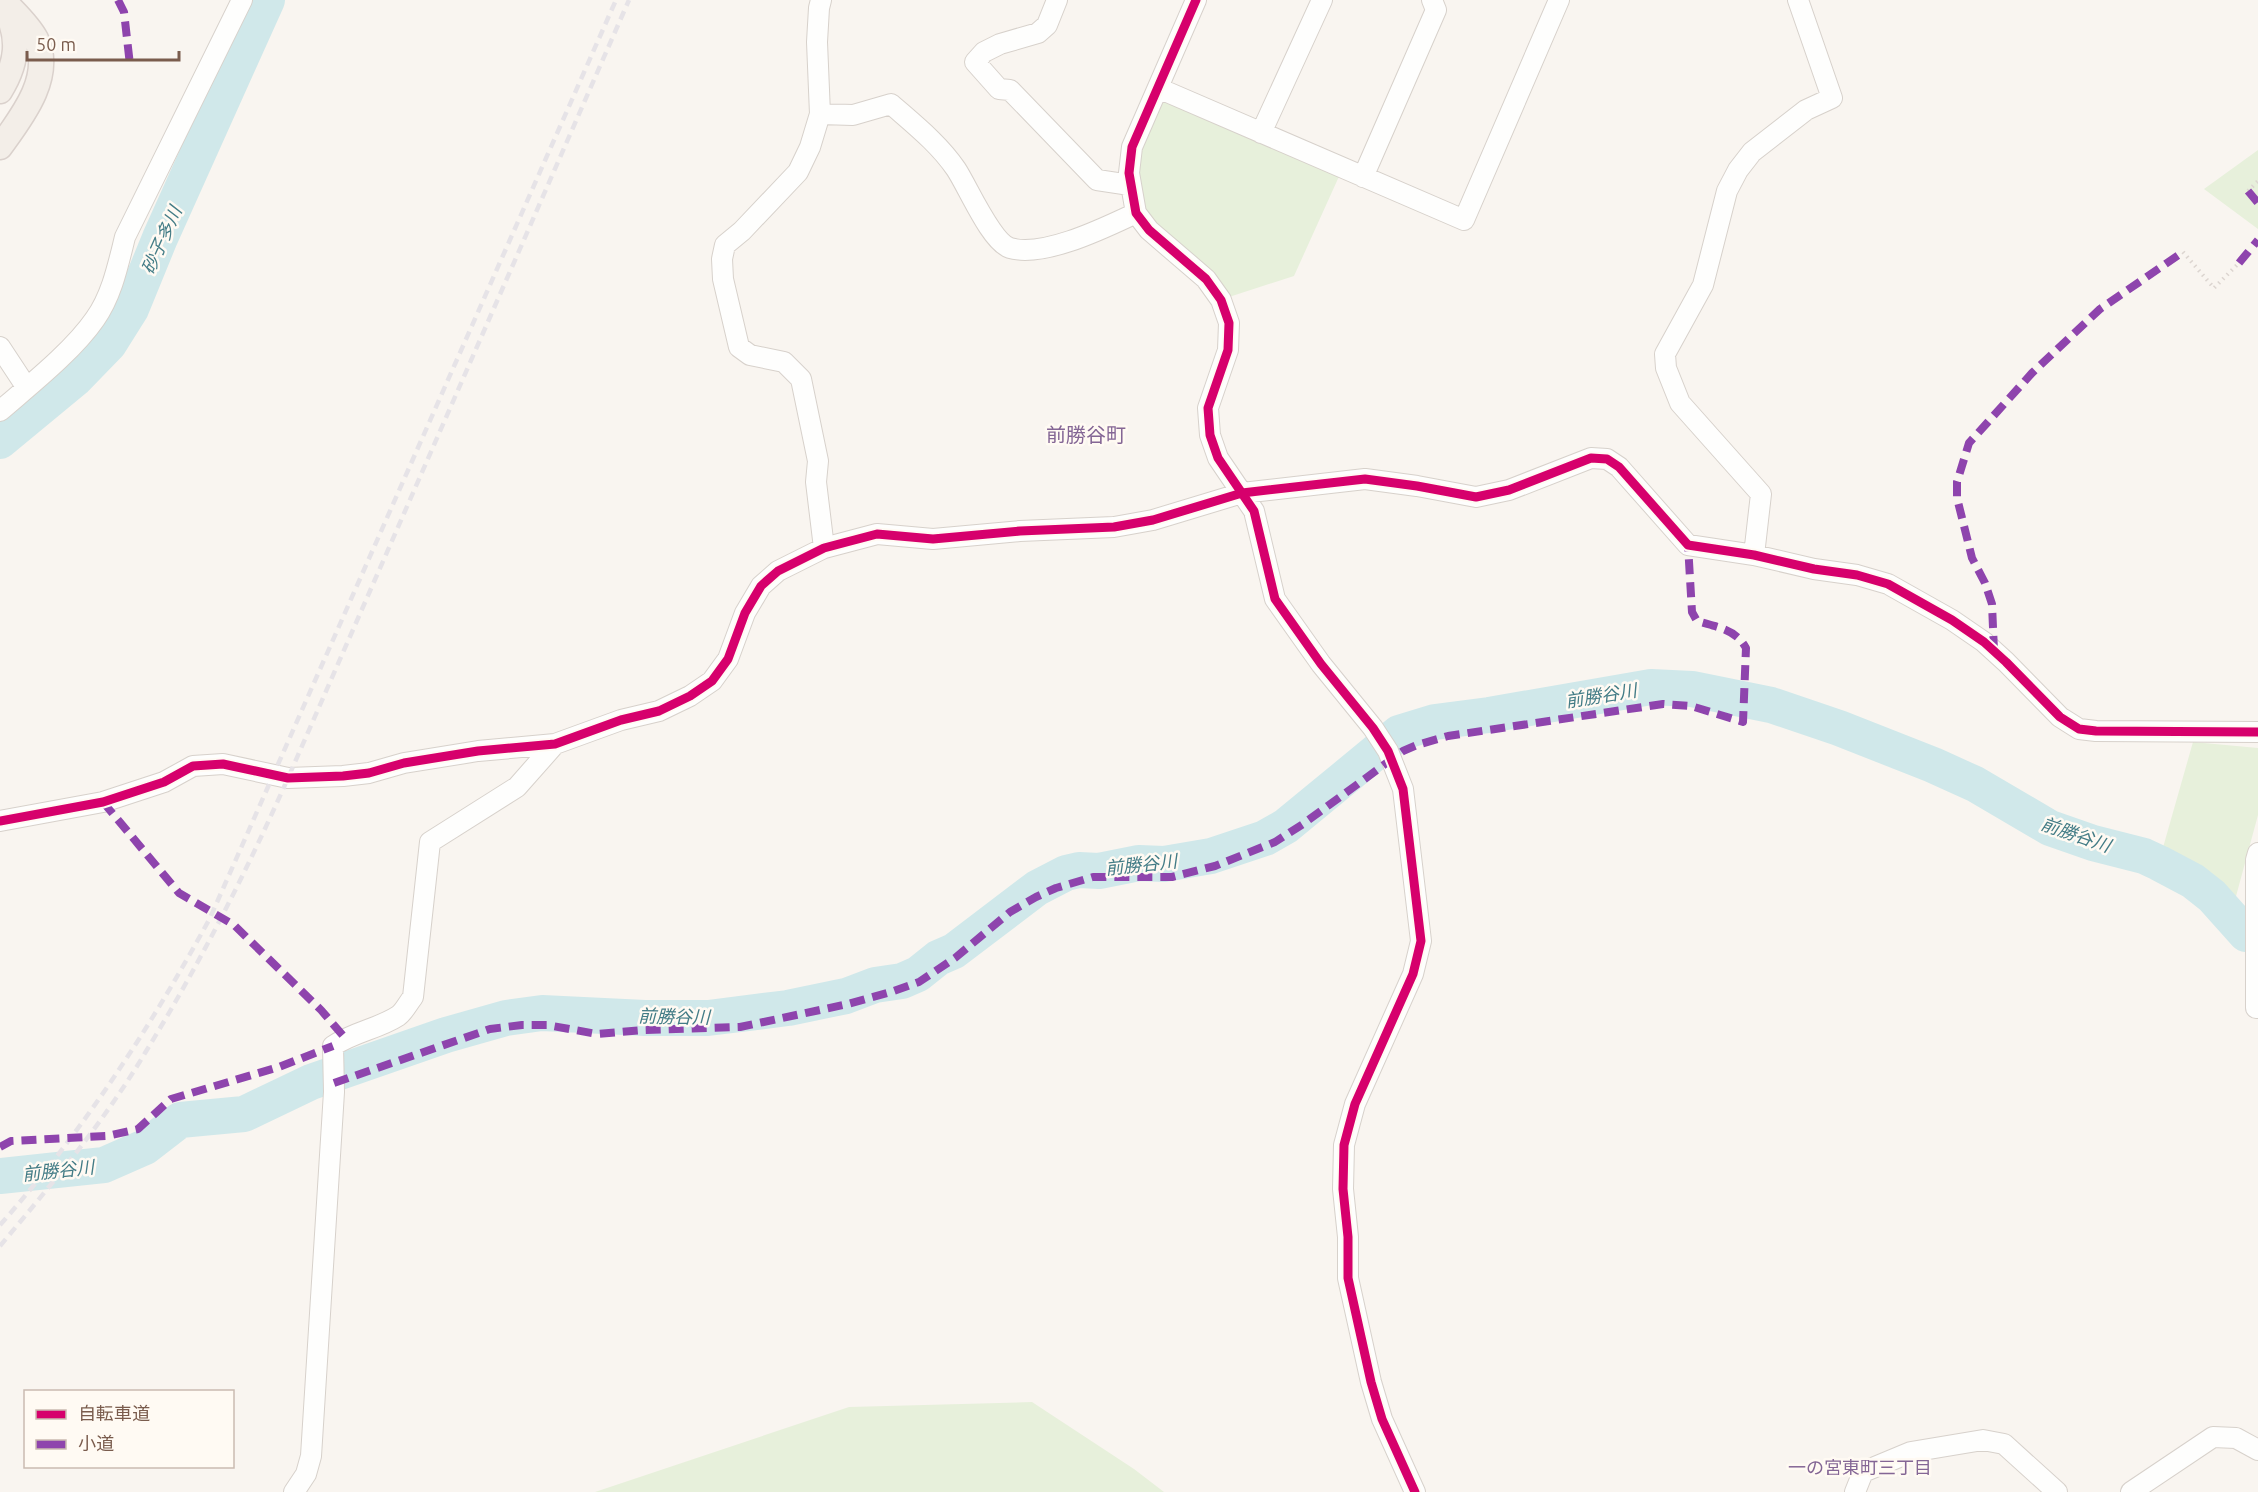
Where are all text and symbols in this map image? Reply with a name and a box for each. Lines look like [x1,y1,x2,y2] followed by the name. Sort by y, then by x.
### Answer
[27,24,178,62] scale bar
[36,34,76,54] text: 50 m
[137,201,186,277] water label: 砂子多川
[1046,423,1126,446] district label: 前勝谷町
[1564,679,1640,711] water label: 前勝谷川
[2039,813,2115,856] water label: 前勝谷川
[1104,850,1180,878] water label: 前勝谷川
[638,1005,712,1027] water label: 前勝谷川
[21,1156,97,1184] water label: 前勝谷川
[24,1390,234,1468] legend
[78,1403,150,1423] text: 自転車道
[78,1433,114,1453] text: 小道
[1788,1457,1932,1477] district label: 一の宮東町三丁目

